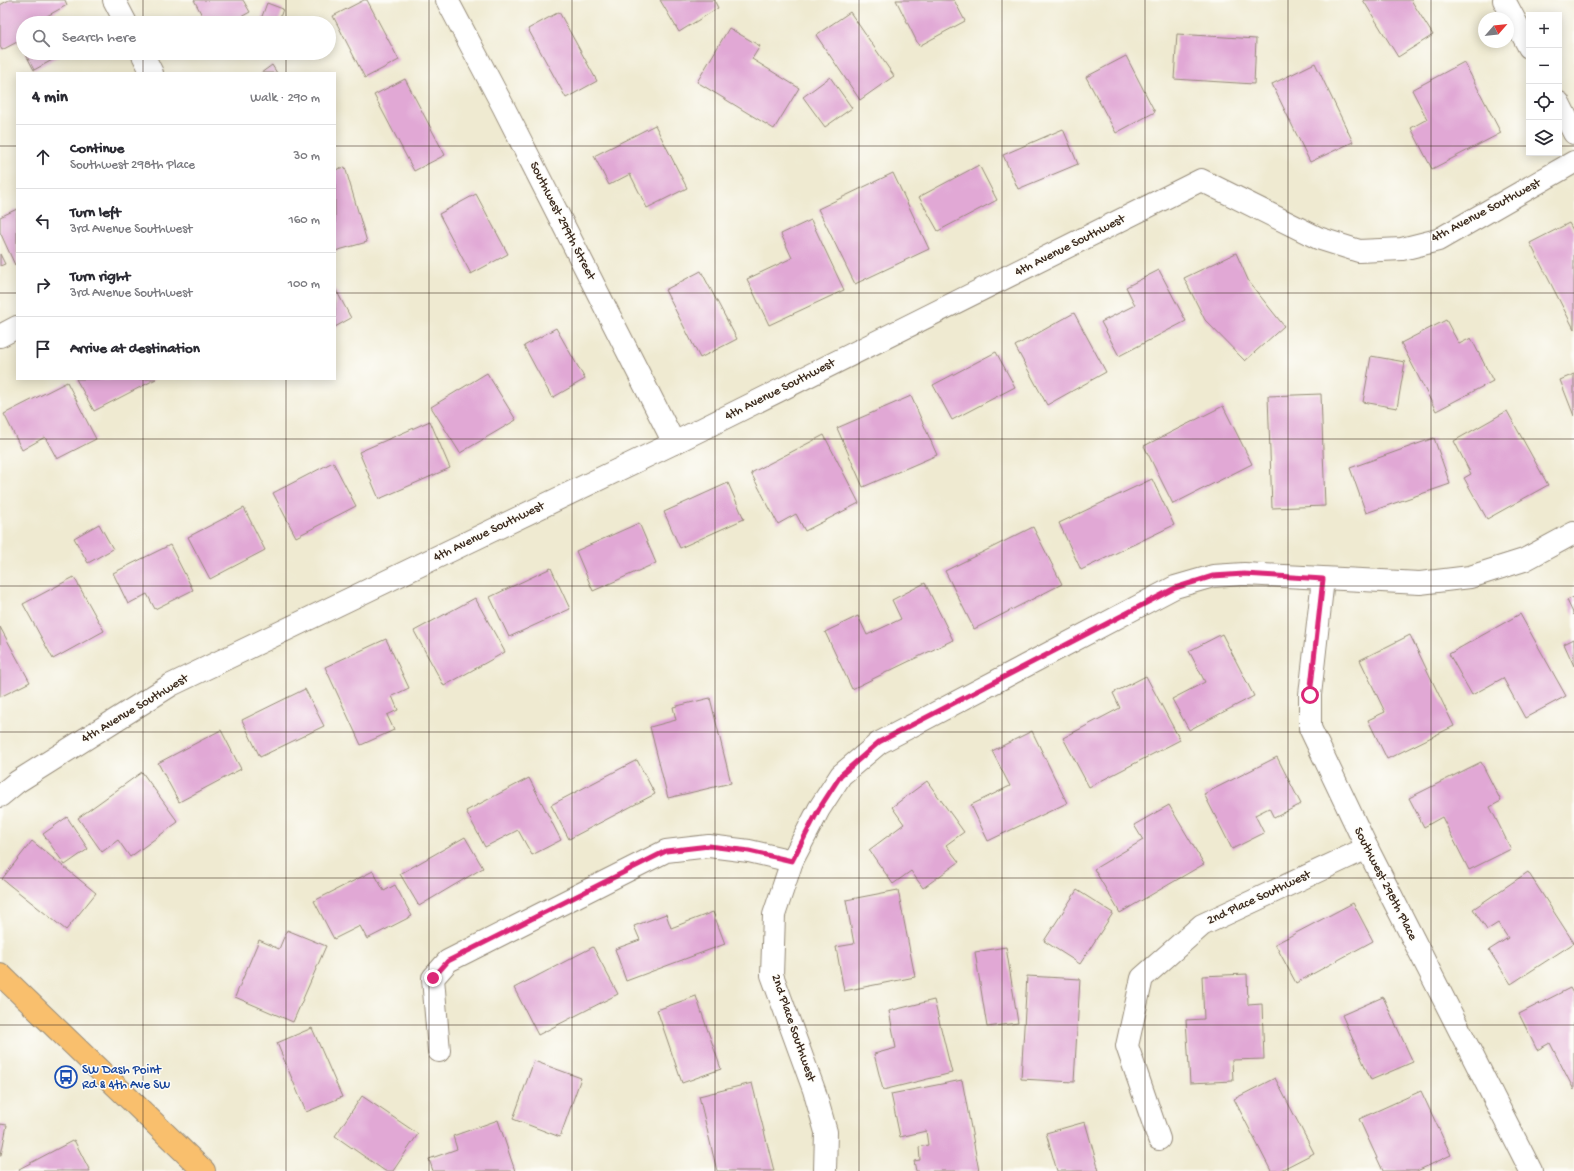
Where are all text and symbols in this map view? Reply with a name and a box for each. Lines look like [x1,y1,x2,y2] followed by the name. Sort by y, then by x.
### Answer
[1478,12,1514,48] north arrow
[1526,12,1562,156] map controls
[1526,12,1562,48] button: +
[16,16,336,60] search box
[30,27,52,49] icon: search
[62,29,136,47] text: Search here
[1526,48,1562,84] button: −
[1526,84,1562,120] button: locate
[32,88,68,108] text: 4 min
[250,91,320,106] text: Walk · 290 m
[1526,120,1562,156] button: layers
[70,140,124,158] text: Continue
[32,146,54,168] icon: ahead
[294,149,320,164] text: 30 m
[70,158,195,173] text: Southwest 298th Place
[526,159,599,284] street label: Southwest 299th Street
[1429,175,1545,246] street label: 4th Avenue Southwest
[70,204,121,222] text: Turn left
[32,210,54,232] icon: left
[1012,211,1129,280] street label: 4th Avenue Southwest
[288,213,320,228] text: 160 m
[70,222,192,237] text: 3rd Avenue Southwest
[70,268,130,286] text: Turn right
[32,274,54,296] icon: right
[288,277,320,292] text: 100 m
[70,286,192,301] text: 3rd Avenue Southwest
[32,338,54,360] icon: arrive
[70,340,200,358] text: Arrive at destination
[722,355,839,424] street label: 4th Avenue Southwest
[431,498,549,565] street label: 4th Avenue Southwest
[79,670,192,747] street label: 4th Avenue Southwest
[1301,686,1319,704] route start
[1350,825,1420,943] street label: Southwest 298th Place
[1205,867,1315,929] street label: 2nd Place Southwest
[424,969,442,987] route end
[768,972,819,1085] street label: 2nd Place Southwest
[82,1063,170,1093] place label: SW Dash Point Rd & 4th Ave SW
[53,1064,79,1090] bus stop icon: SW Dash Point Rd & 4th Ave SW

